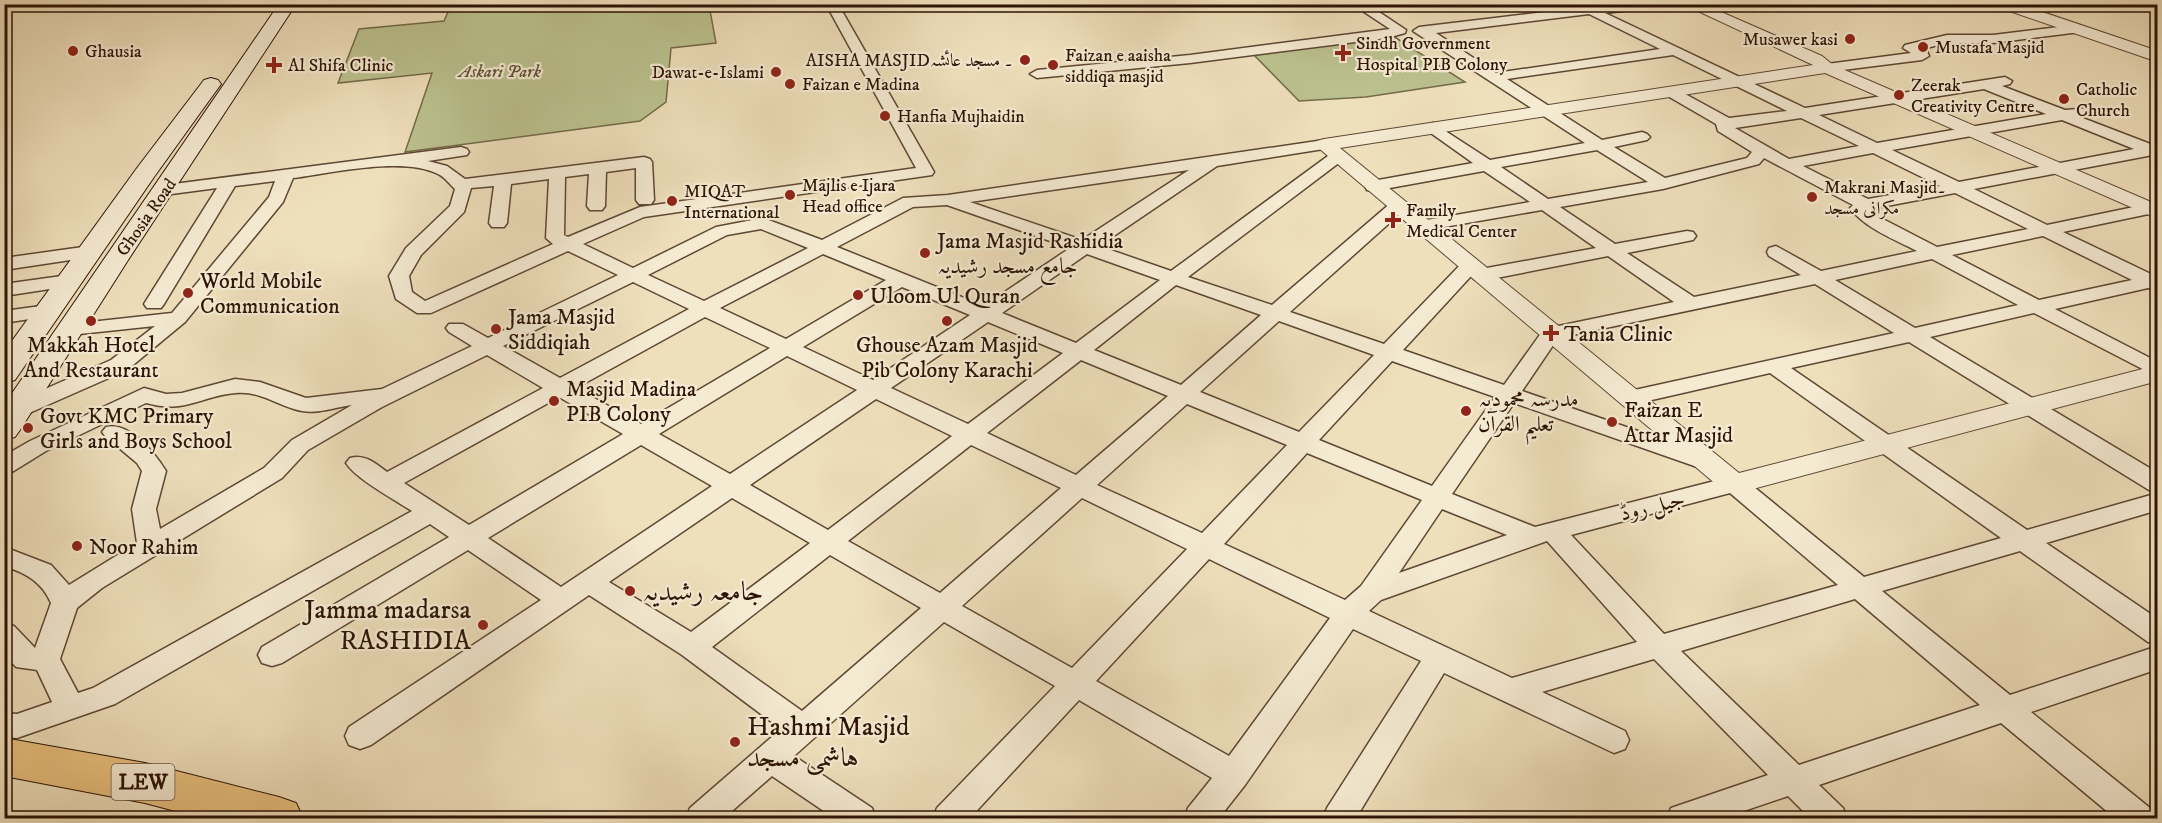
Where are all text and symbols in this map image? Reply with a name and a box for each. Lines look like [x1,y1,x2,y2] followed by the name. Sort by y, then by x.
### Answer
[1743,29,1838,51] place label: Musawer kasi
[1843,32,1857,46] marker: Musawer kasi
[1356,33,1508,76] place label: Sindh Government Hospital PIB Colony
[1935,37,2045,59] place label: Mustafa Masjid
[1916,40,1930,54] marker: Mustafa Masjid
[85,41,142,63] place label: Ghausia
[66,44,80,58] marker: Ghausia
[1334,44,1352,62] marker: Sindh Government Hospital PIB Colony
[1065,45,1171,88] place label: Faizan e aaisha siddiqa masjid
[806,50,1013,72] place label: AISHA MASJID۔ مسجد عائشہ
[1018,53,1032,67] marker: AISHA MASJID۔ مسجد عائشہ
[288,55,394,77] place label: Al Shifa Clinic
[265,56,283,74] marker: Al Shifa Clinic
[1046,58,1060,72] marker: Faizan e aaisha siddiqa masjid
[457,61,542,83] park label: Askari Park
[651,62,764,84] place label: Dawat-e-Islami
[769,65,783,79] marker: Dawat-e-Islami
[802,74,920,96] place label: Faizan e Madina
[1911,75,2034,118] place label: Zeerak Creativity Centre
[783,77,797,91] marker: Faizan e Madina
[2076,79,2137,122] place label: Catholic Church
[1892,88,1906,102] marker: Zeerak Creativity Centre
[2057,92,2071,106] marker: Catholic Church
[897,106,1025,128] place label: Hanfia Mujhaidin
[878,109,892,123] marker: Hanfia Mujhaidin
[112,174,182,261] street label: Ghosia Road
[802,175,896,218] place label: Majlis e Ijara Head office
[1824,177,1946,220] place label: Makrani Masjid۔ مکرانی مسجد
[684,181,780,224] place label: MIQAT International
[783,188,797,202] marker: Majlis e Ijara Head office
[1805,190,1819,204] marker: Makrani Masjid۔ مکرانی مسجد
[665,194,679,208] marker: MIQAT International
[1406,200,1517,243] place label: Family Medical Center
[1384,211,1402,229] marker: Family Medical Center
[935,228,1124,285] place label: Jama Masjid Rashidia جامع مسجد رشیدیہ
[918,246,932,260] marker: Jama Masjid Rashidia جامع مسجد رشیدیہ
[199,268,340,320] place label: World Mobile Communication
[870,283,1021,310] place label: Uloom Ul Quran
[181,286,195,300] marker: World Mobile Communication
[851,288,865,302] marker: Uloom Ul Quran
[506,304,615,356] place label: Jama Masjid Siddiqiah
[84,314,98,328] marker: Makkah Hotel And Restaurant
[940,314,954,328] marker: Ghouse Azam Masjid Pib Colony Karachi
[1564,321,1673,348] place label: Tania Clinic
[489,322,503,336] marker: Jama Masjid Siddiqiah
[1542,324,1560,342] marker: Tania Clinic
[23,332,159,384] place label: Makkah Hotel And Restaurant
[856,332,1038,384] place label: Ghouse Azam Masjid Pib Colony Karachi
[566,376,697,428] place label: Masjid Madina PIB Colony
[1478,386,1579,445] place label: مدرسہ محمودیہ تعلیم القرآن
[547,394,561,408] marker: Masjid Madina PIB Colony
[1624,397,1733,449] place label: Faizan E Attar Masjid
[40,403,232,455] place label: Govt KMC Primary Girls and Boys School
[1459,404,1473,418] marker: مدرسہ محمودیہ تعلیم القرآن
[1605,415,1619,429] marker: Faizan E Attar Masjid
[21,421,35,435] marker: Govt KMC Primary Girls and Boys School
[1617,485,1688,529] street label: جیل روڈ
[89,534,199,561] place label: Noor Rahim
[70,539,84,553] marker: Noor Rahim
[642,575,763,609] place label: جامعہ رشیدیہ
[623,584,637,598] marker: جامعہ رشیدیہ
[301,593,472,658] place label: Jamma madarsa RASHIDIA
[476,618,490,632] marker: Jamma madarsa RASHIDIA
[747,710,910,775] place label: Hashmi Masjid ہاشمی مسجد
[728,735,742,749] marker: Hashmi Masjid ہاشمی مسجد
[112,764,174,800] road number: LEW

